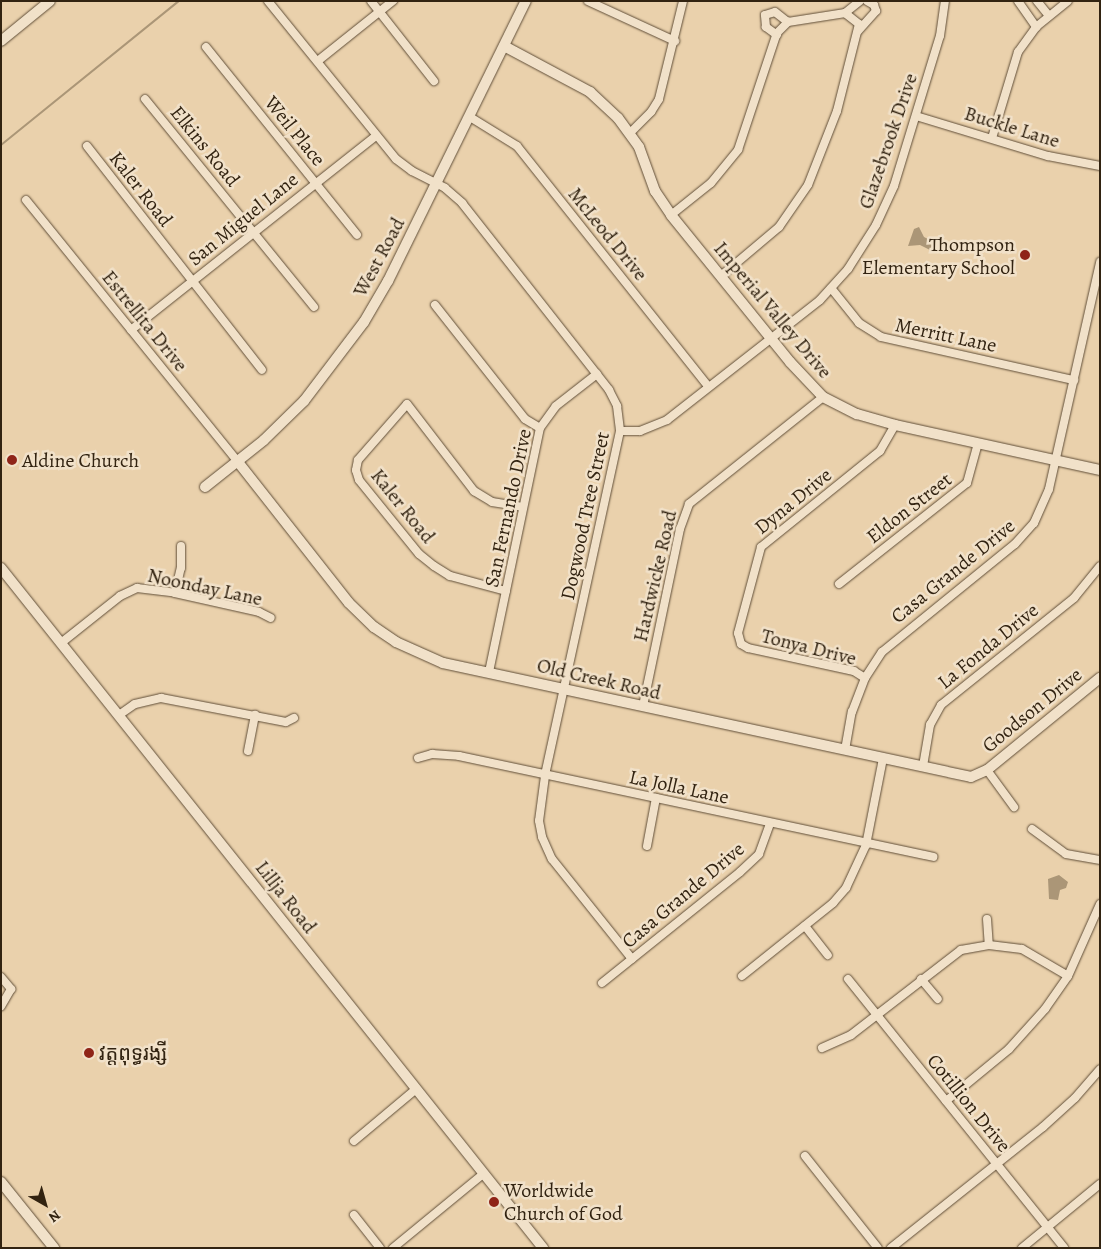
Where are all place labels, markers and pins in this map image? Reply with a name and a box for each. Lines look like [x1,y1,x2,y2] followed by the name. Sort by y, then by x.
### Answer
[862,232,1015,279] place label: Thompson Elementary School
[1019,249,1031,261] marker: Thompson Elementary School
[22,448,139,472] place label: Aldine Church
[6,454,18,466] marker: Aldine Church
[99,1041,167,1065] place label: វត្តពុទ្ធរង្សី
[83,1047,95,1059] marker: វត្តពុទ្ធរង្សី
[504,1178,623,1225] place label: Worldwide Church of God
[488,1196,500,1208] marker: Worldwide Church of God

